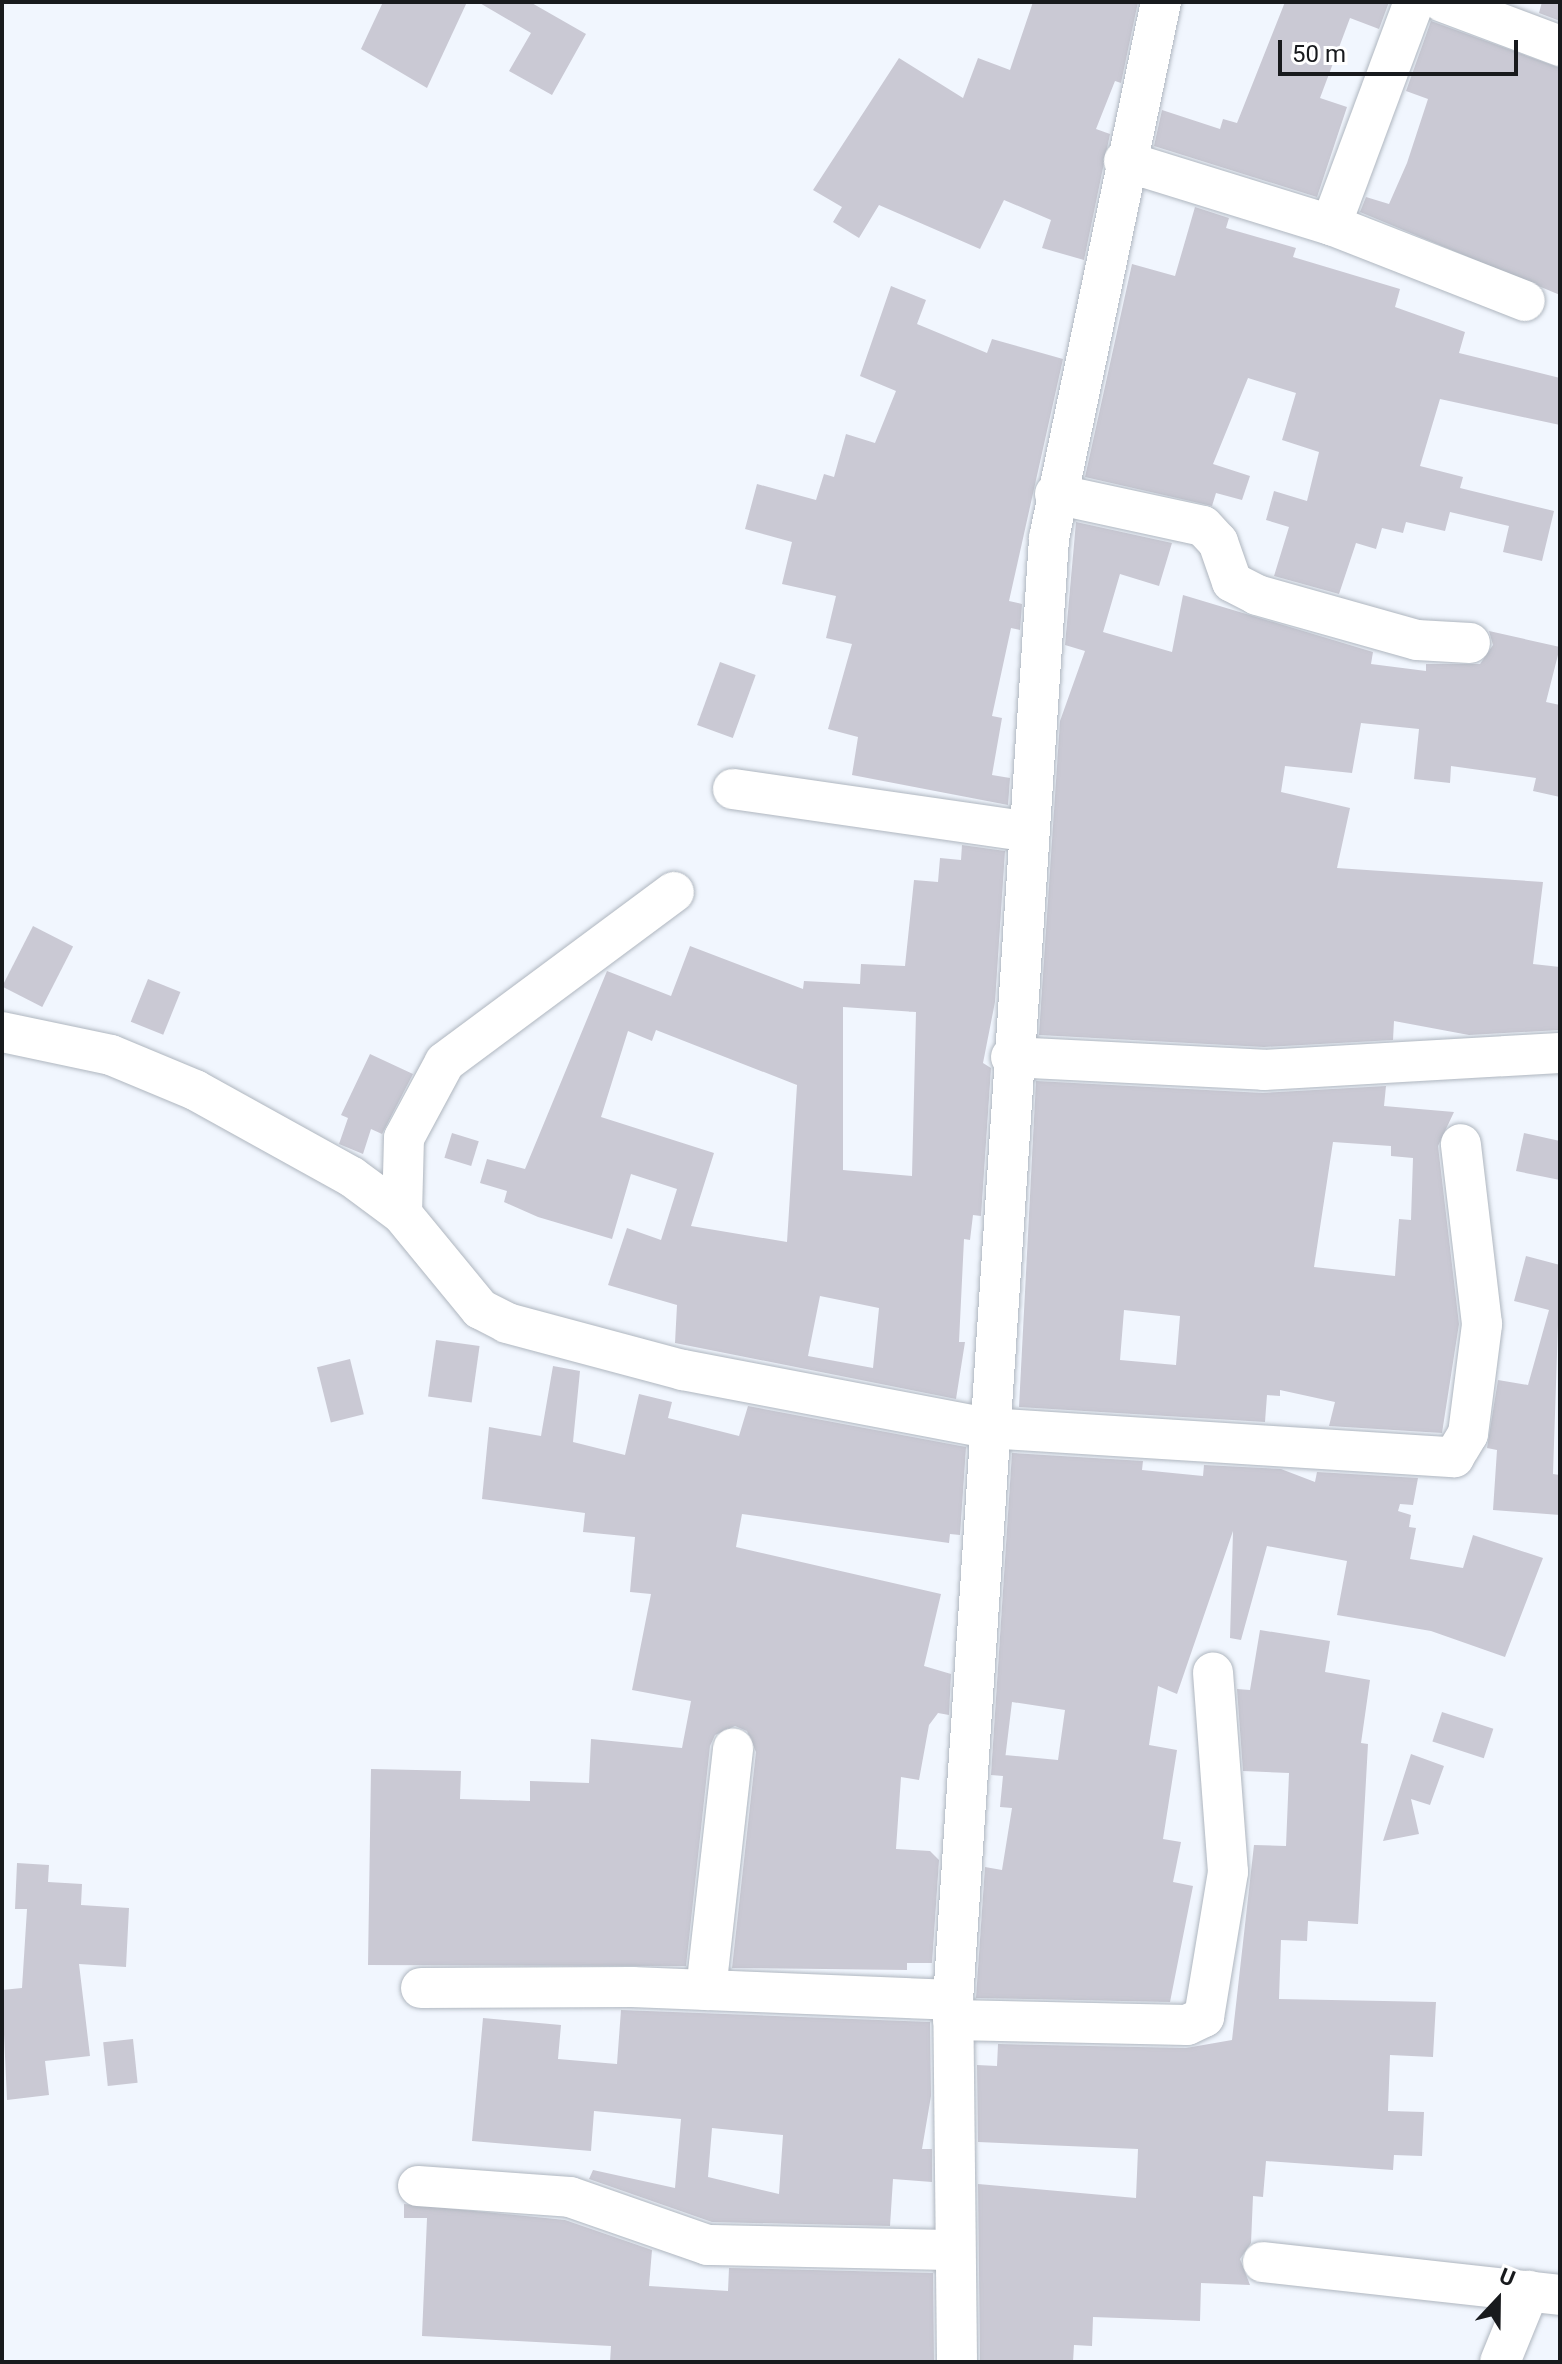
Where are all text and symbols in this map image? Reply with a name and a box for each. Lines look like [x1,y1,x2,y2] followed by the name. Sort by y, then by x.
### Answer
[1282,24,1522,74] scale bar
[1292,40,1346,68] text: 50 m
[1458,2260,1538,2340] north arrow
[1496,2263,1519,2292] text: U

